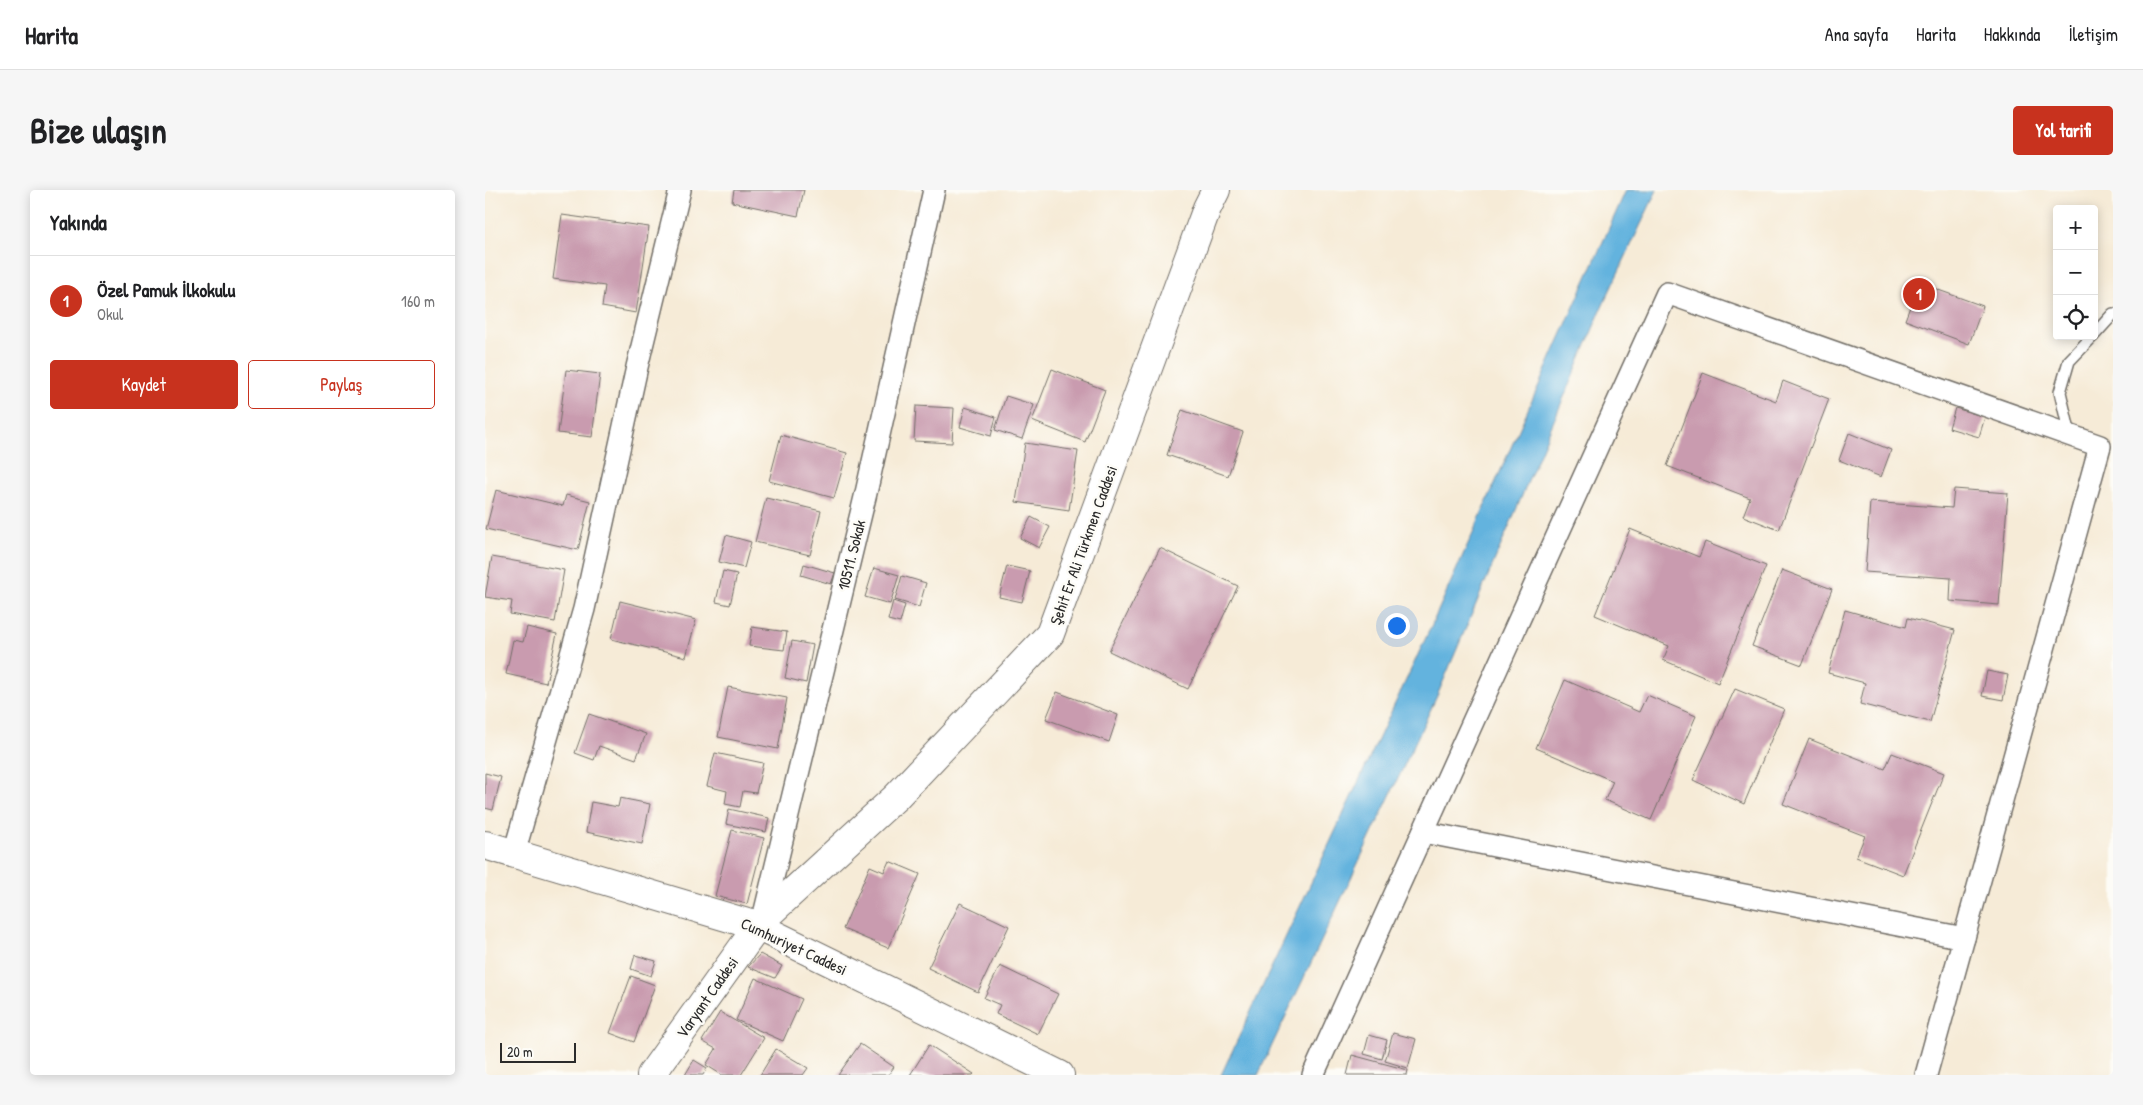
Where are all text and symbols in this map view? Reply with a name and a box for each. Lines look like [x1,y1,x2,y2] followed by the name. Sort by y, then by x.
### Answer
[25,19,78,51] text: Harita
[1825,22,1888,47] text: Ana sayfa
[1916,22,1956,47] text: Harita
[1984,22,2040,47] text: Hakkında
[2068,22,2118,47] text: İletişim
[2013,106,2113,155] button: Yol tarifi
[30,107,167,154] text: Bize ulaşın
[2053,205,2098,340] map controls
[2053,205,2098,250] button: +
[50,208,107,237] text: Yakında
[2053,250,2098,295] button: −
[1903,275,1935,313] pin: 1
[97,277,235,303] text: Özel Pamuk İlkokulu
[63,290,69,312] text: 1
[401,290,435,312] text: 160 m
[2053,295,2098,340] button: locate
[97,303,123,325] text: Okul
[50,360,238,409] button: Kaydet
[248,360,435,409] button: Paylaş
[1044,462,1122,628] street label: Şehit Er Ali Türkmen Caddesi
[832,517,870,593] street label: 10511. Sokak
[1384,613,1410,639] your location
[737,912,851,980] street label: Cumhuriyet Caddesi
[671,952,743,1042] street label: Varyant Caddesi
[500,1040,576,1063] scale bar
[507,1042,533,1061] text: 20 m

